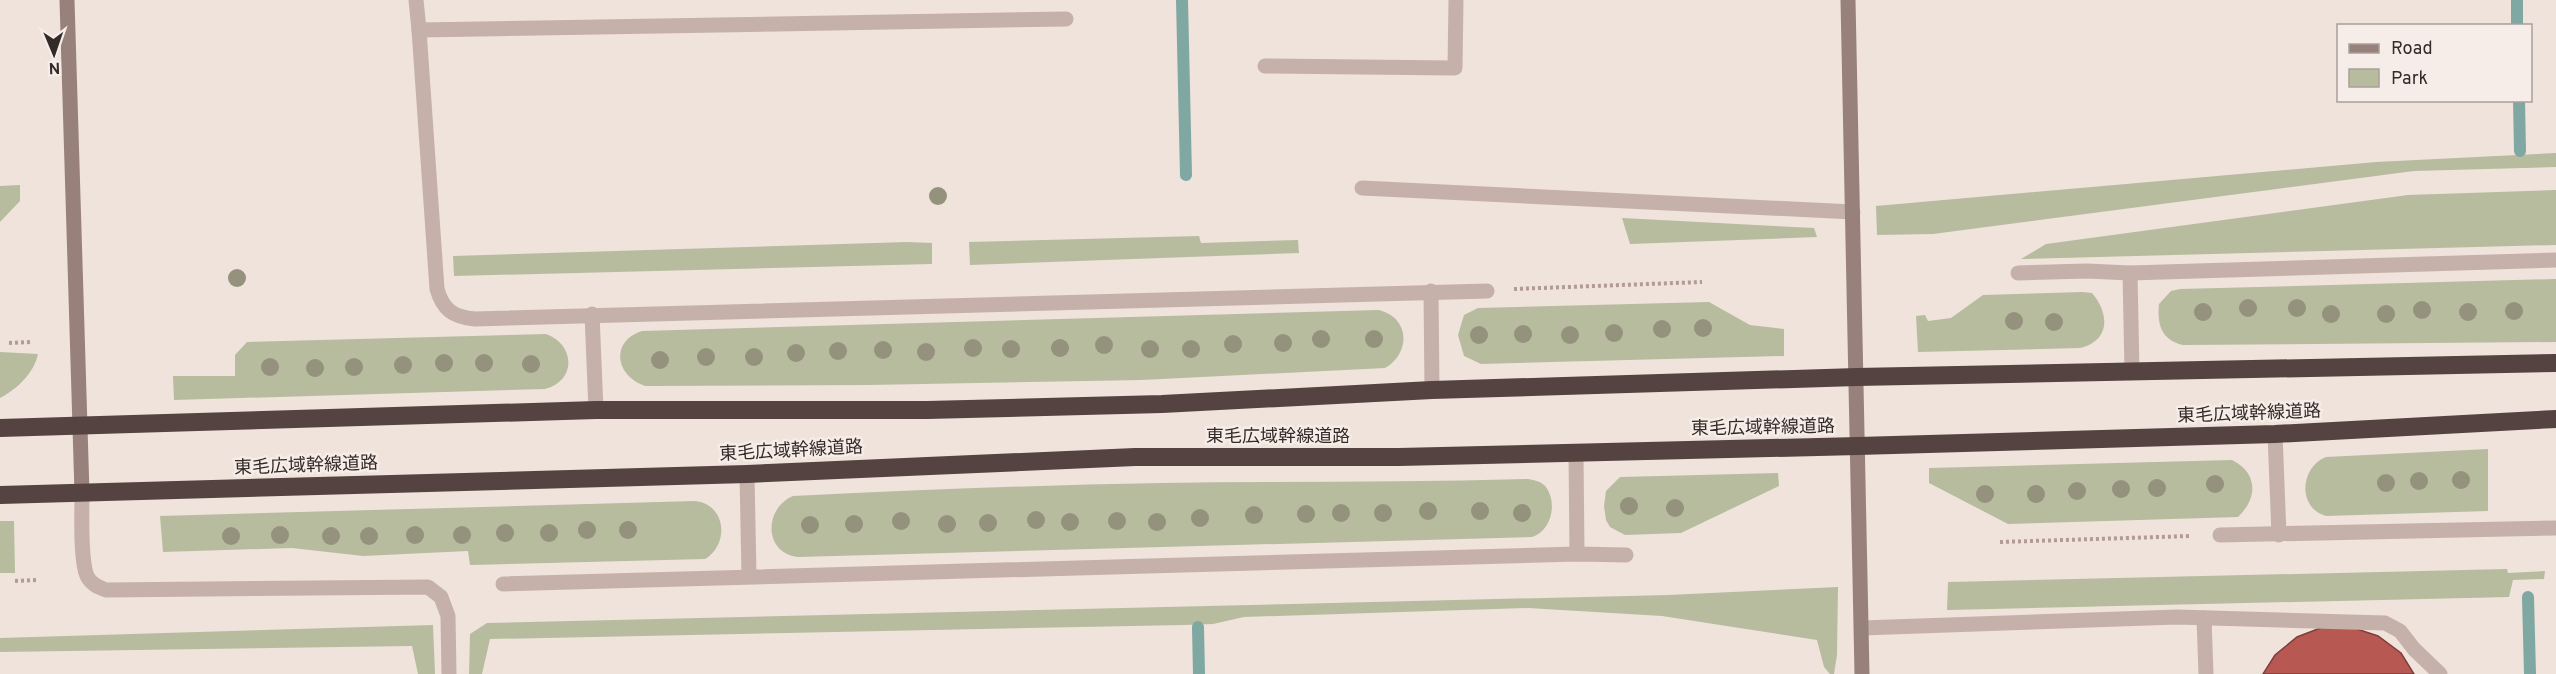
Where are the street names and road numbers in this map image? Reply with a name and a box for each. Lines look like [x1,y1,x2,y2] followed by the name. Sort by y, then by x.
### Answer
[2177,400,2321,429] street label: 東毛広域幹線道路
[1691,416,1835,441] street label: 東毛広域幹線道路
[1206,426,1350,449] street label: 東毛広域幹線道路
[719,436,864,467] street label: 東毛広域幹線道路
[234,452,378,481] street label: 東毛広域幹線道路

